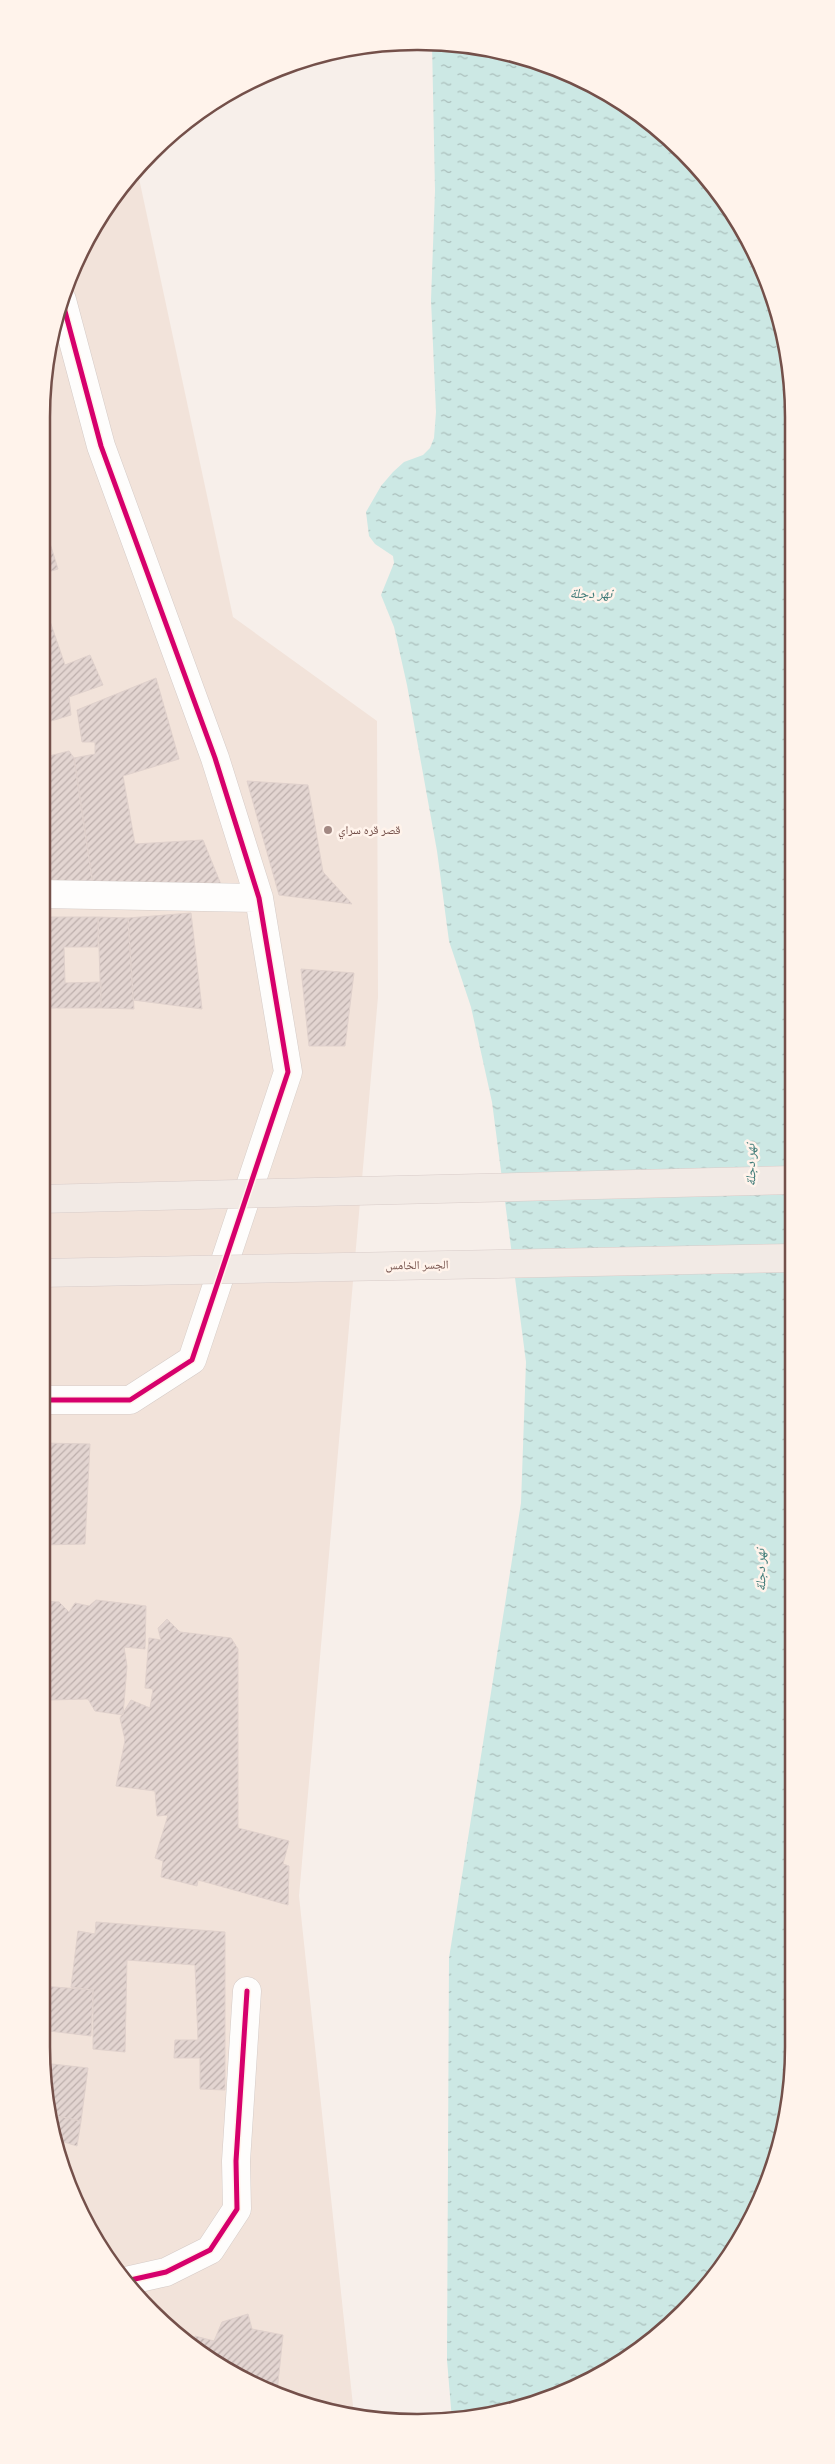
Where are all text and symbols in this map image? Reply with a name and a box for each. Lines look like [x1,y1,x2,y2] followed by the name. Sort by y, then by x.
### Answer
[570,585,614,601] water label: نهر دجلة
[338,823,401,840] place label: قصر قره سراي
[322,824,334,836] marker: قصر قره سراي
[742,1142,758,1186] water label: نهر دجلة
[385,1257,449,1273] street label: الجسر الخامس
[752,1547,768,1591] water label: نهر دجلة

